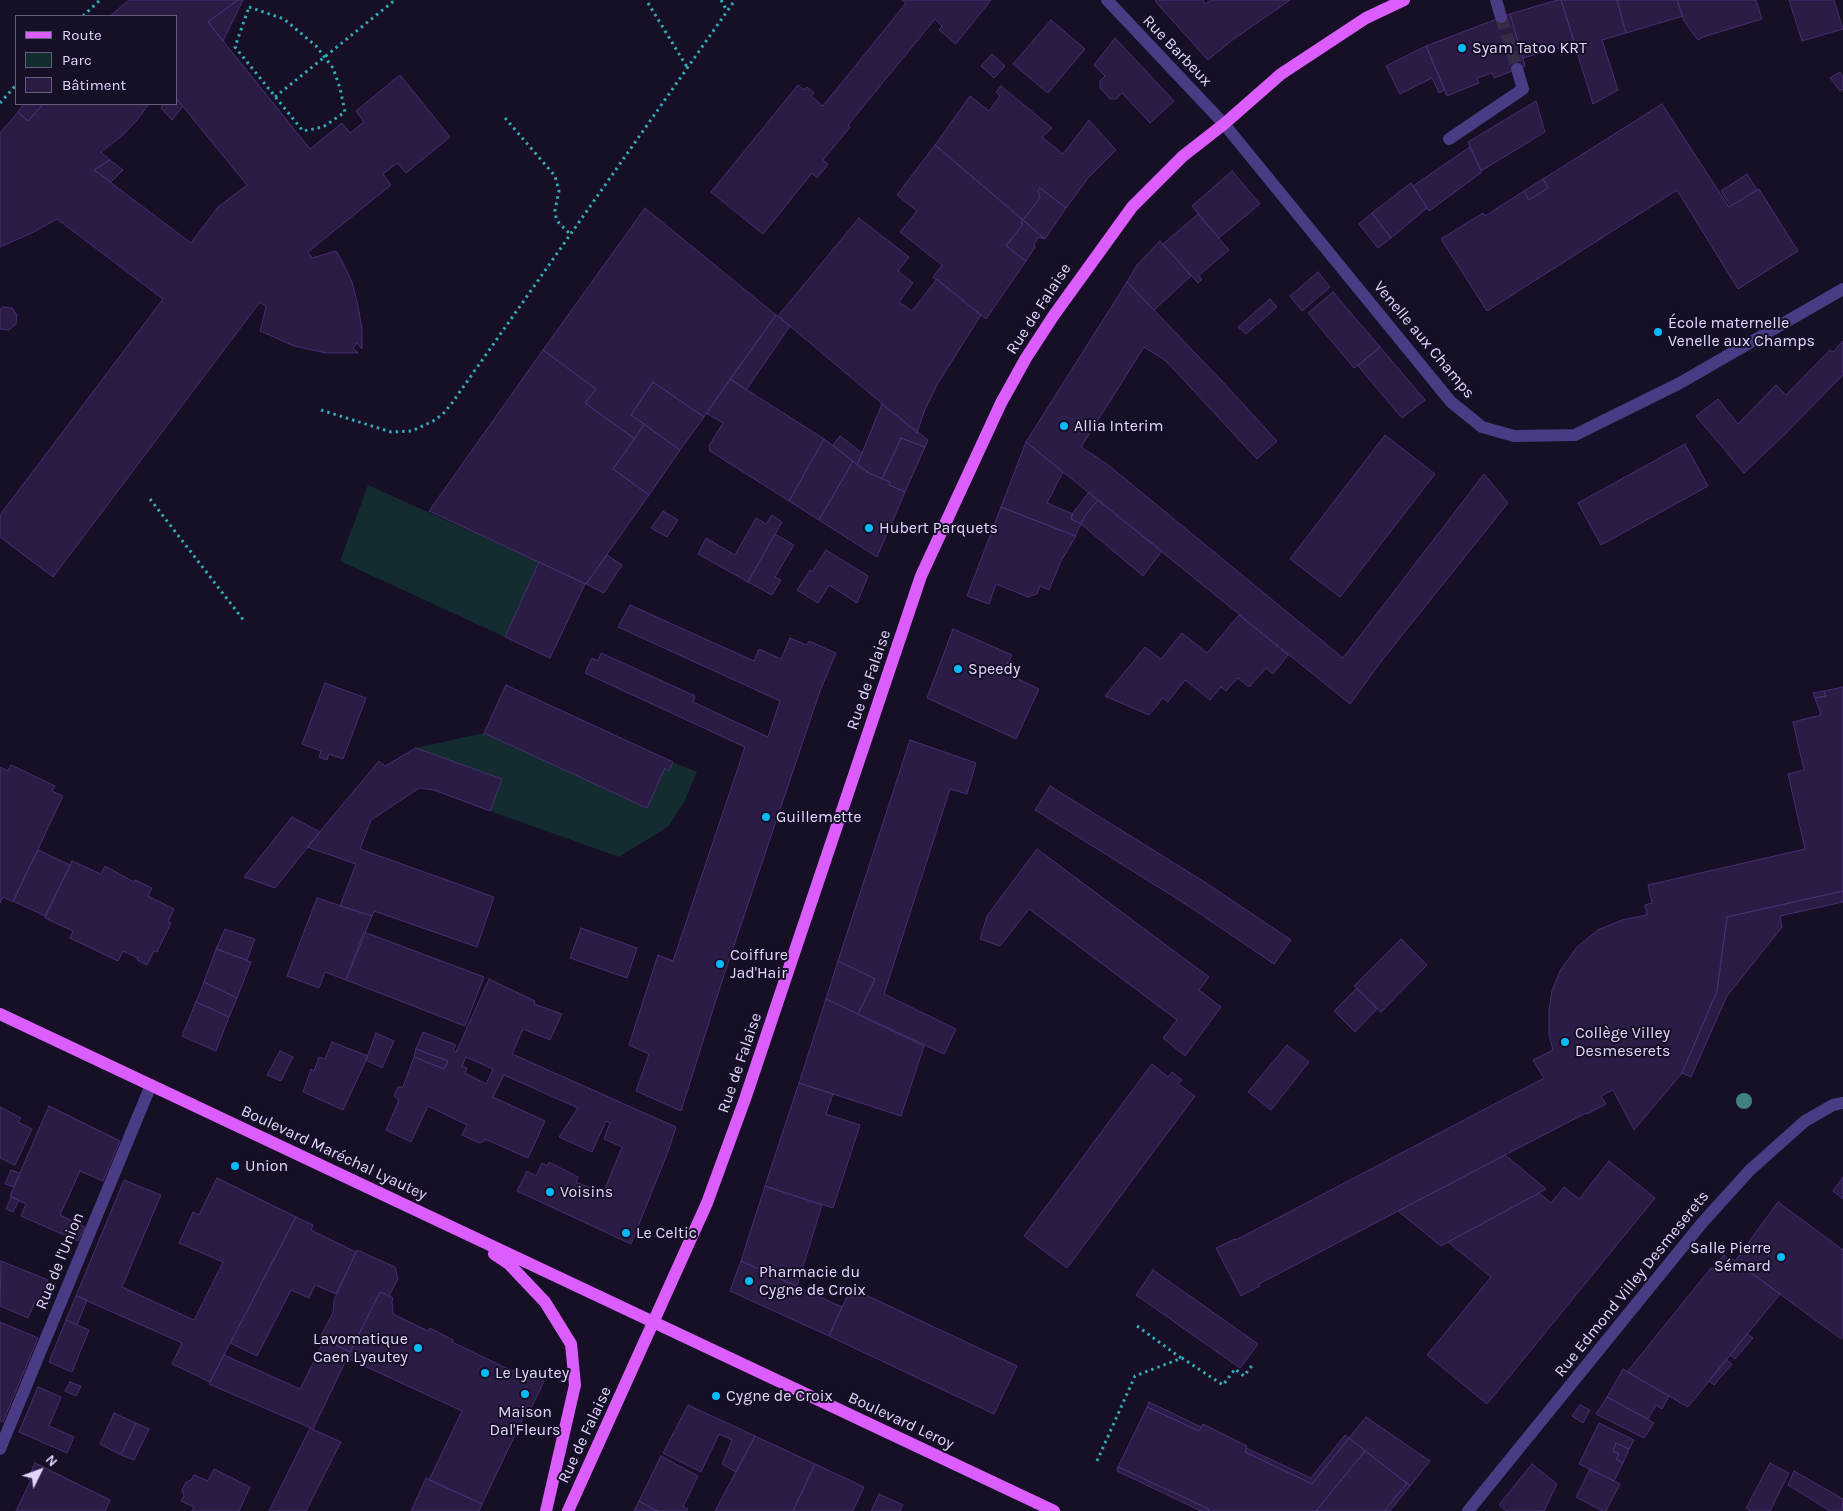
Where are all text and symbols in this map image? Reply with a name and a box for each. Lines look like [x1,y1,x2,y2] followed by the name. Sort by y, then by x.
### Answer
[1138,11,1216,91] street label: Rue Barbeux
[15,15,178,105] legend
[62,26,102,44] text: Route
[1472,38,1587,58] place label: Syam Tatoo KRT
[1456,42,1468,54] marker: Syam Tatoo KRT
[62,51,92,69] text: Parc
[62,76,126,94] text: Bâtiment
[1002,260,1076,358] street label: Rue de Falaise
[1369,278,1479,402] street label: Venelle aux Champs
[1668,313,1815,351] place label: École maternelle Venelle aux Champs
[1652,326,1664,338] marker: École maternelle Venelle aux Champs
[1074,416,1163,436] place label: Allia Interim
[1058,420,1070,432] marker: Allia Interim
[879,518,998,538] place label: Hubert Parquets
[863,522,875,534] marker: Hubert Parquets
[843,627,895,733] street label: Rue de Falaise
[968,659,1020,679] place label: Speedy
[952,663,964,675] marker: Speedy
[776,807,861,827] place label: Guillemette
[760,811,772,823] marker: Guillemette
[730,945,788,983] place label: Coiffure Jad'Hair
[714,958,726,970] marker: Coiffure Jad'Hair
[714,1010,766,1116] street label: Rue de Falaise
[1575,1023,1670,1061] place label: Collège Villey Desmeserets
[1559,1036,1571,1048] marker: Collège Villey Desmeserets
[238,1101,430,1205] street label: Boulevard Maréchal Lyautey
[245,1156,288,1176] place label: Union
[229,1160,241,1172] marker: Union
[560,1182,613,1202] place label: Voisins
[544,1186,556,1198] marker: Voisins
[1551,1187,1713,1381] street label: Rue Edmond Villey Desmeserets
[32,1210,88,1312] street label: Rue de l'Union
[636,1223,697,1243] place label: Le Celtic
[620,1227,632,1239] marker: Le Celtic
[1690,1238,1771,1276] place label: Salle Pierre Sémard
[1775,1251,1787,1263] marker: Salle Pierre Sémard
[759,1262,866,1300] place label: Pharmacie du Cygne de Croix
[743,1275,755,1287] marker: Pharmacie du Cygne de Croix
[313,1329,408,1367] place label: Lavomatique Caen Lyautey
[412,1342,424,1354] marker: Lavomatique Caen Lyautey
[495,1363,569,1383] place label: Le Lyautey
[479,1367,491,1379] marker: Le Lyautey
[554,1384,616,1486] street label: Rue de Falaise
[726,1386,833,1406] place label: Cygne de Croix
[519,1388,531,1400] marker: Maison Dal'Fleurs
[845,1388,957,1454] street label: Boulevard Leroy
[710,1390,722,1402] marker: Cygne de Croix
[490,1402,560,1440] place label: Maison Dal'Fleurs
[15,1446,65,1496] north arrow
[42,1451,61,1470] text: N

